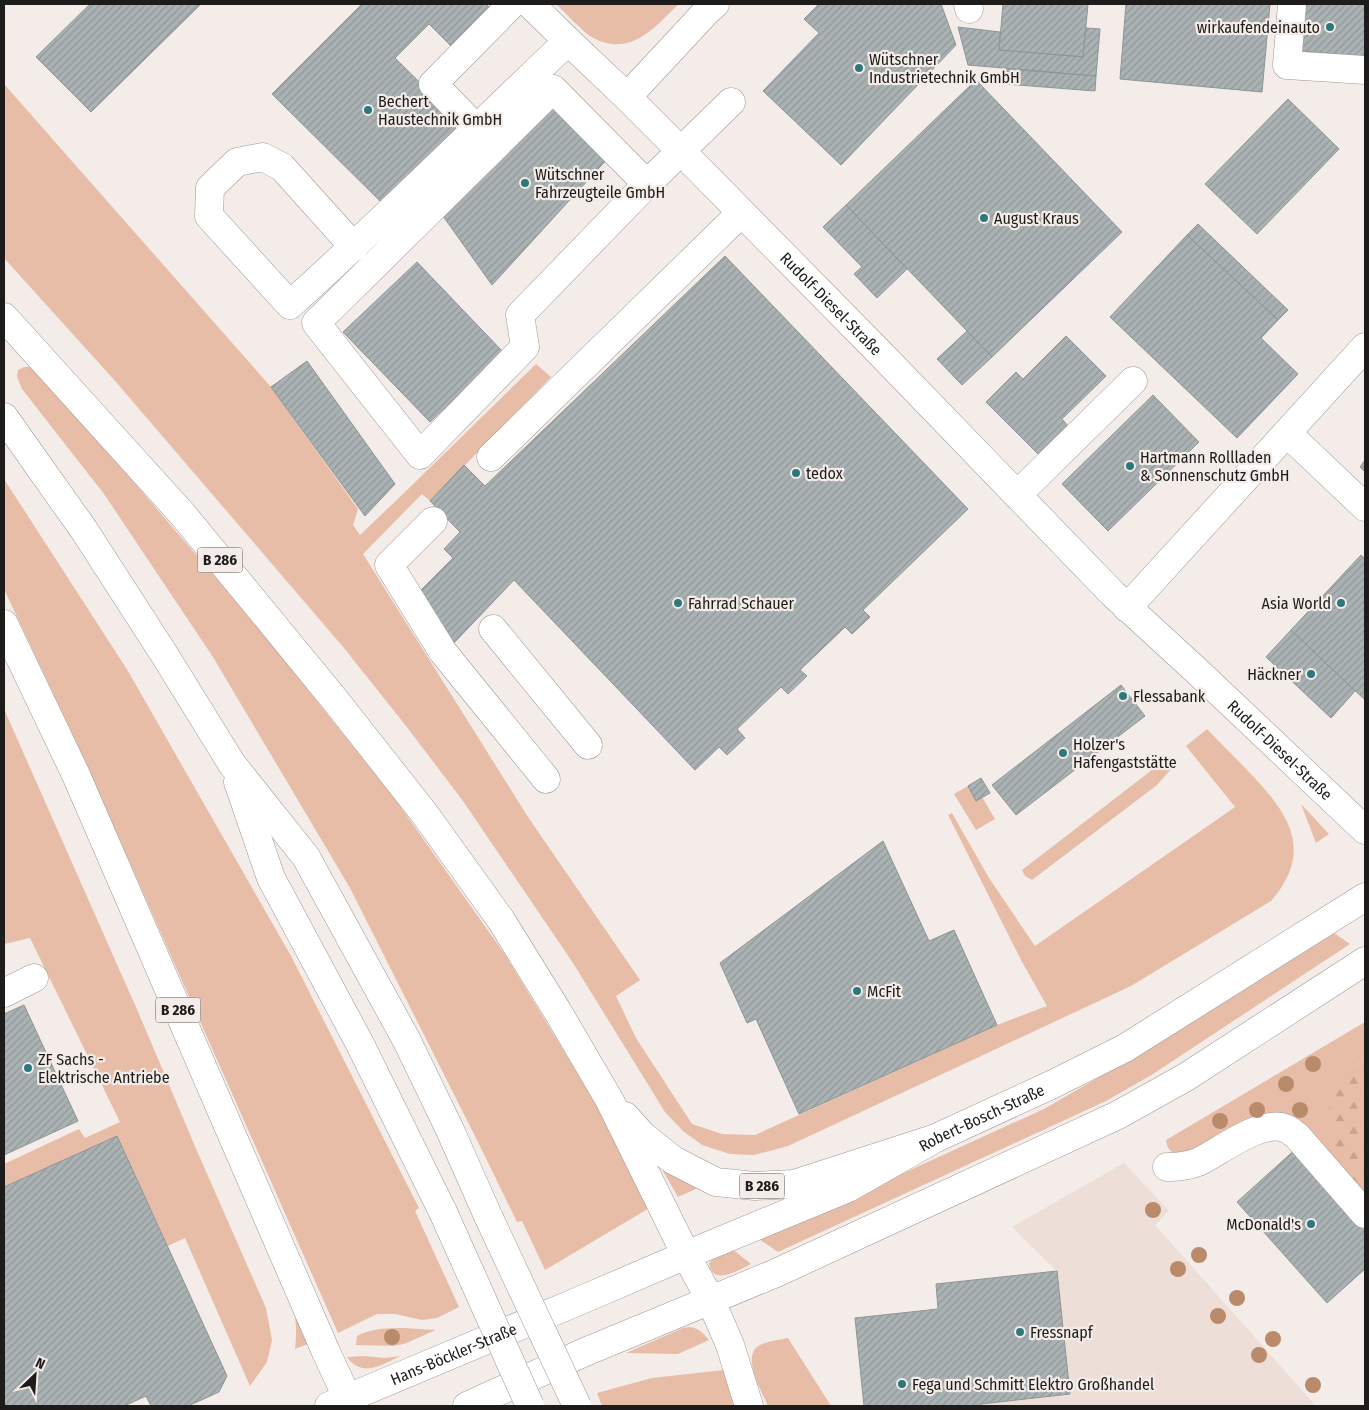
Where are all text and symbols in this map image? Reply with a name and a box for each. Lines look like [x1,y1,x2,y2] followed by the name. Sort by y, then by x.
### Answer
[1197,18,1320,37] place label: wirkaufendeinauto
[1324,21,1336,33] marker: wirkaufendeinauto
[869,50,1020,87] place label: Wütschner Industrietechnik GmbH
[853,62,865,74] marker: Wütschner Industrietechnik GmbH
[378,92,502,129] place label: Bechert Haustechnik GmbH
[362,104,374,116] marker: Bechert Haustechnik GmbH
[535,165,665,202] place label: Wütschner Fahrzeugteile GmbH
[519,177,531,189] marker: Wütschner Fahrzeugteile GmbH
[994,209,1079,228] place label: August Kraus
[978,212,990,224] marker: August Kraus
[776,249,886,359] street label: Rudolf-Diesel-Straße
[1140,448,1289,485] place label: Hartmann Rollladen & Sonnenschutz GmbH
[1124,460,1136,472] marker: Hartmann Rollladen & Sonnenschutz GmbH
[806,464,843,483] place label: tedox
[790,467,802,479] marker: tedox
[198,548,242,572] road number: B 286
[688,594,794,613] place label: Fahrrad Schauer
[1262,594,1331,613] place label: Asia World
[672,597,684,609] marker: Fahrrad Schauer
[1335,597,1347,609] marker: Asia World
[1247,665,1301,684] place label: Häckner
[1305,668,1317,680] marker: Häckner
[1133,687,1206,706] place label: Flessabank
[1117,690,1129,702] marker: Flessabank
[1224,696,1336,804] street label: Rudolf-Diesel-Straße
[1073,735,1177,772] place label: Holzer's Hafengaststätte
[1057,747,1069,759] marker: Holzer's Hafengaststätte
[867,982,902,1001] place label: McFit
[851,985,863,997] marker: McFit
[156,998,200,1022] road number: B 286
[38,1050,170,1087] place label: ZF Sachs - Elektrische Antriebe
[22,1062,34,1074] marker: ZF Sachs - Elektrische Antriebe
[916,1080,1048,1156] street label: Robert-Bosch-Straße
[740,1174,784,1198] road number: B 286
[1226,1215,1301,1234] place label: McDonald's
[1305,1218,1317,1230] marker: McDonald's
[388,1319,520,1389] street label: Hans-Böckler-Straße
[1030,1323,1094,1342] place label: Fressnapf
[1014,1326,1026,1338] marker: Fressnapf
[10,1350,60,1400] north arrow
[33,1354,48,1373] text: N
[912,1375,1154,1394] place label: Fega und Schmitt Elektro Großhandel
[896,1378,908,1390] marker: Fega und Schmitt Elektro Großhandel

